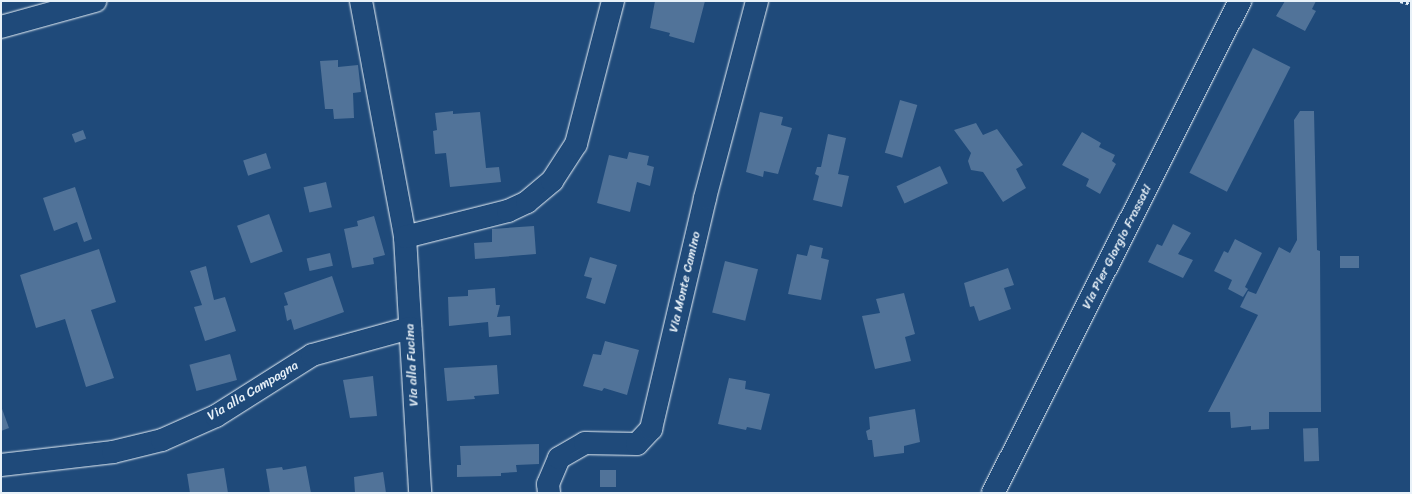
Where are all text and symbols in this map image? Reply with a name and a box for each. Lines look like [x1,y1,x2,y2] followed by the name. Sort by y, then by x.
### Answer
[1079,182,1155,312] street label: Via Pier Giorgio Frassati
[666,230,704,334] street label: Via Monte Camino
[402,323,422,407] street label: Via alla Fucina
[205,358,301,424] street label: Via alla Campagna

